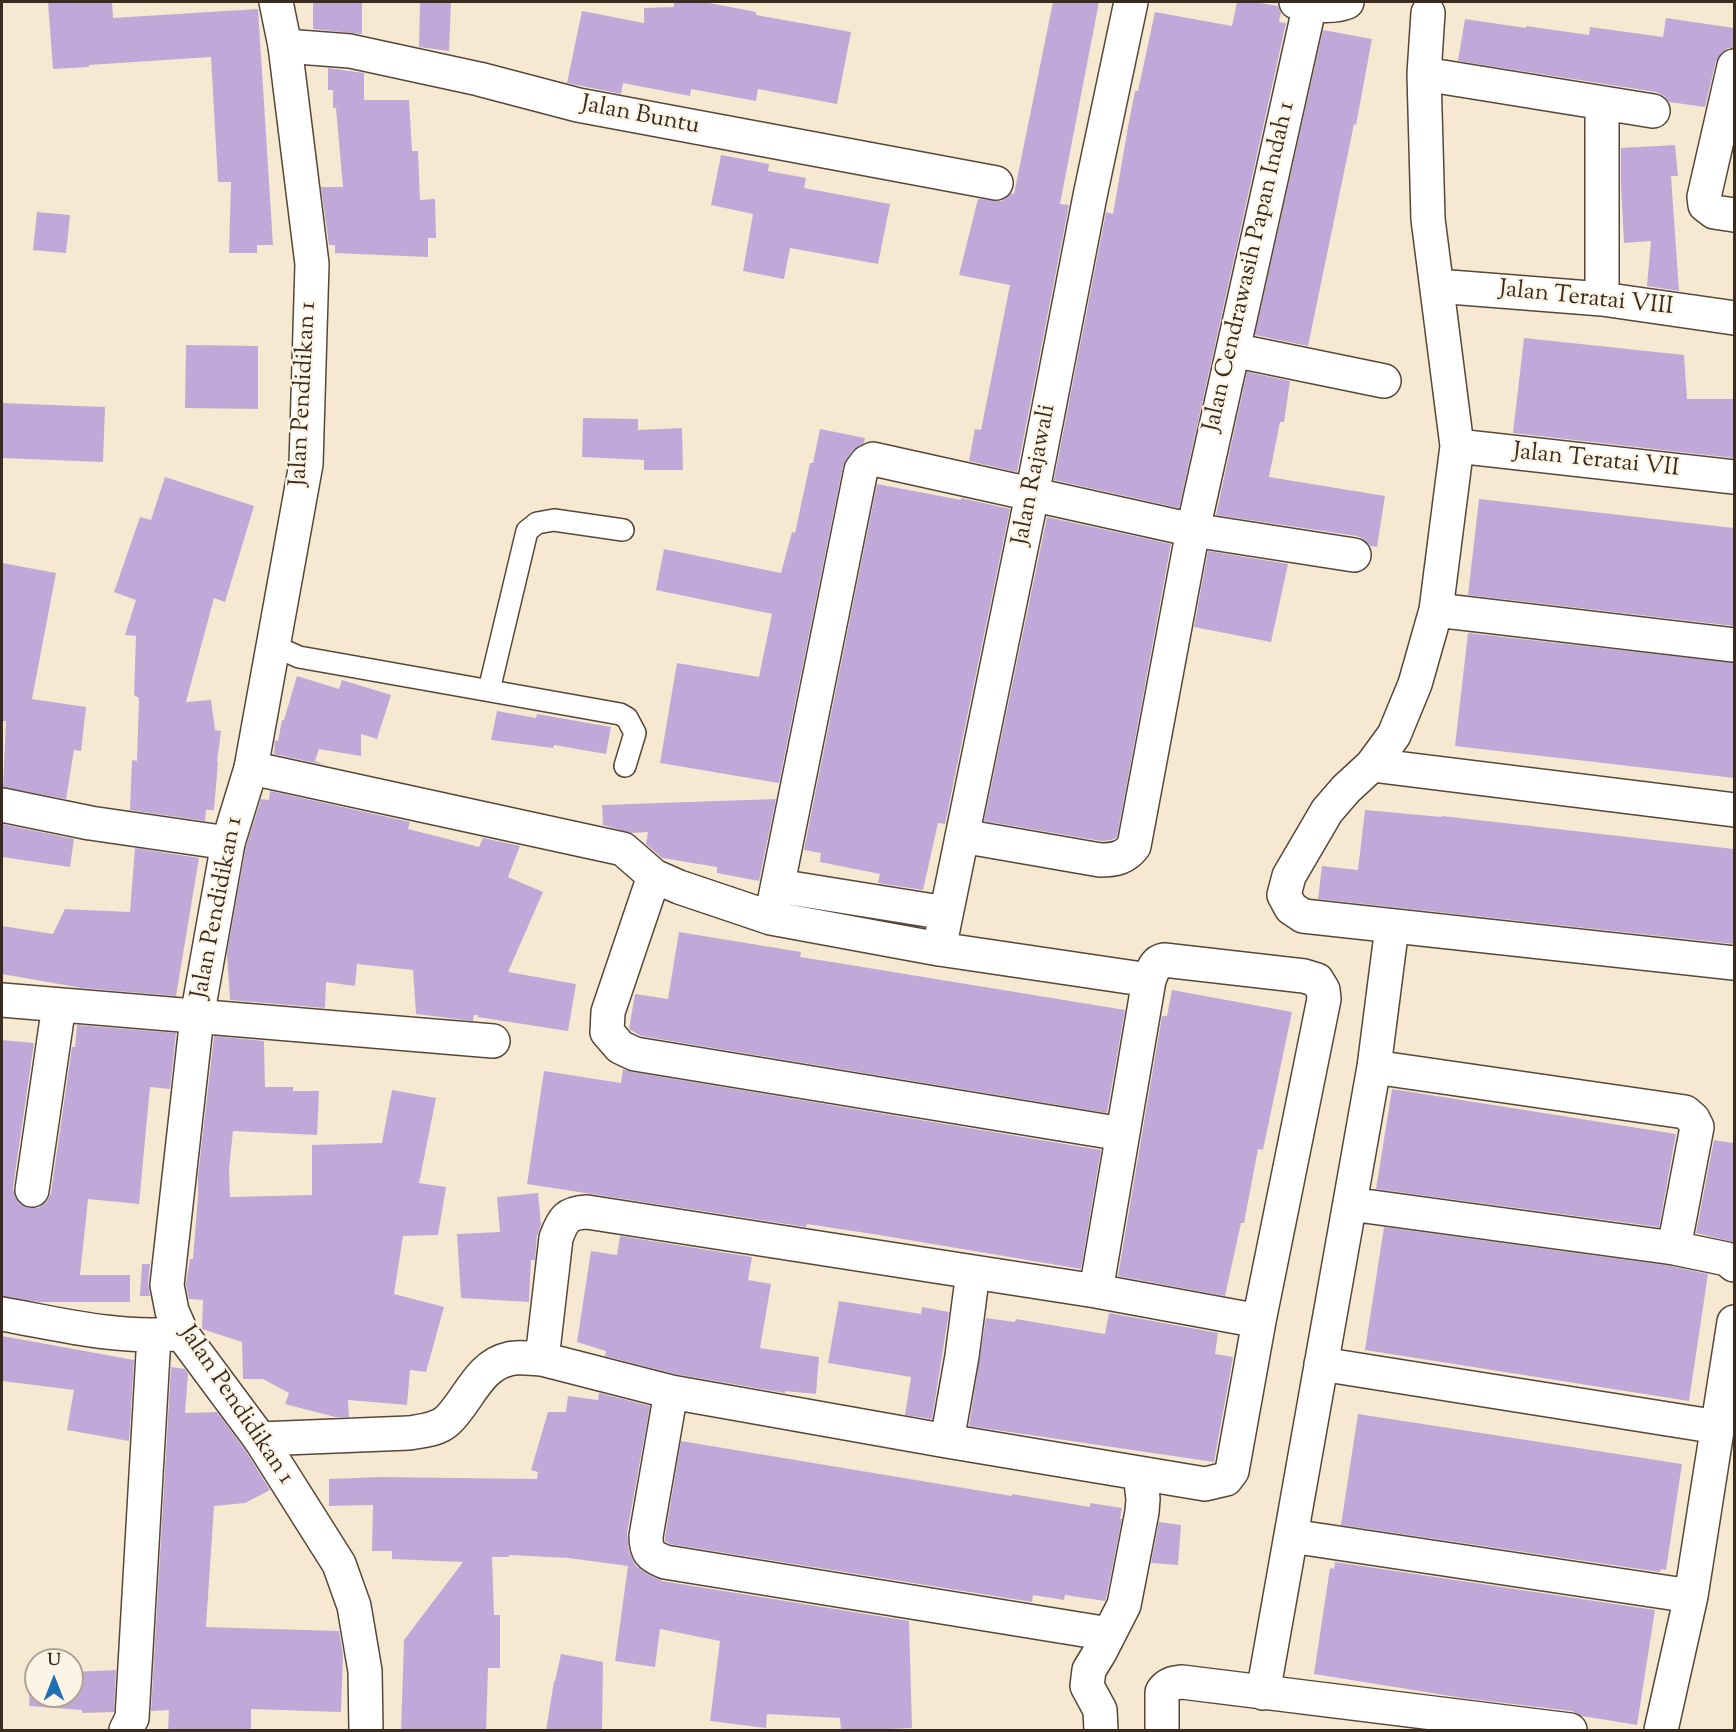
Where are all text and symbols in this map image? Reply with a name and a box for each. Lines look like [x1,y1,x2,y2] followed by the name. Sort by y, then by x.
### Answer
[578,91,702,143] street label: Jalan Buntu
[1199,99,1303,435] street label: Jalan Cendrawasih Papan Indah 1
[1497,277,1675,323] street label: Jalan Teratai VIII
[286,301,324,487] street label: Jalan Pendidikan 1
[1008,402,1064,548] street label: Jalan Rajawali
[1511,439,1681,485] street label: Jalan Teratai VII
[187,814,251,1002] street label: Jalan Pendidikan 1
[171,1321,299,1491] street label: Jalan Pendidikan 1
[24,1648,84,1708] north arrow
[47,1650,61,1673] text: U

